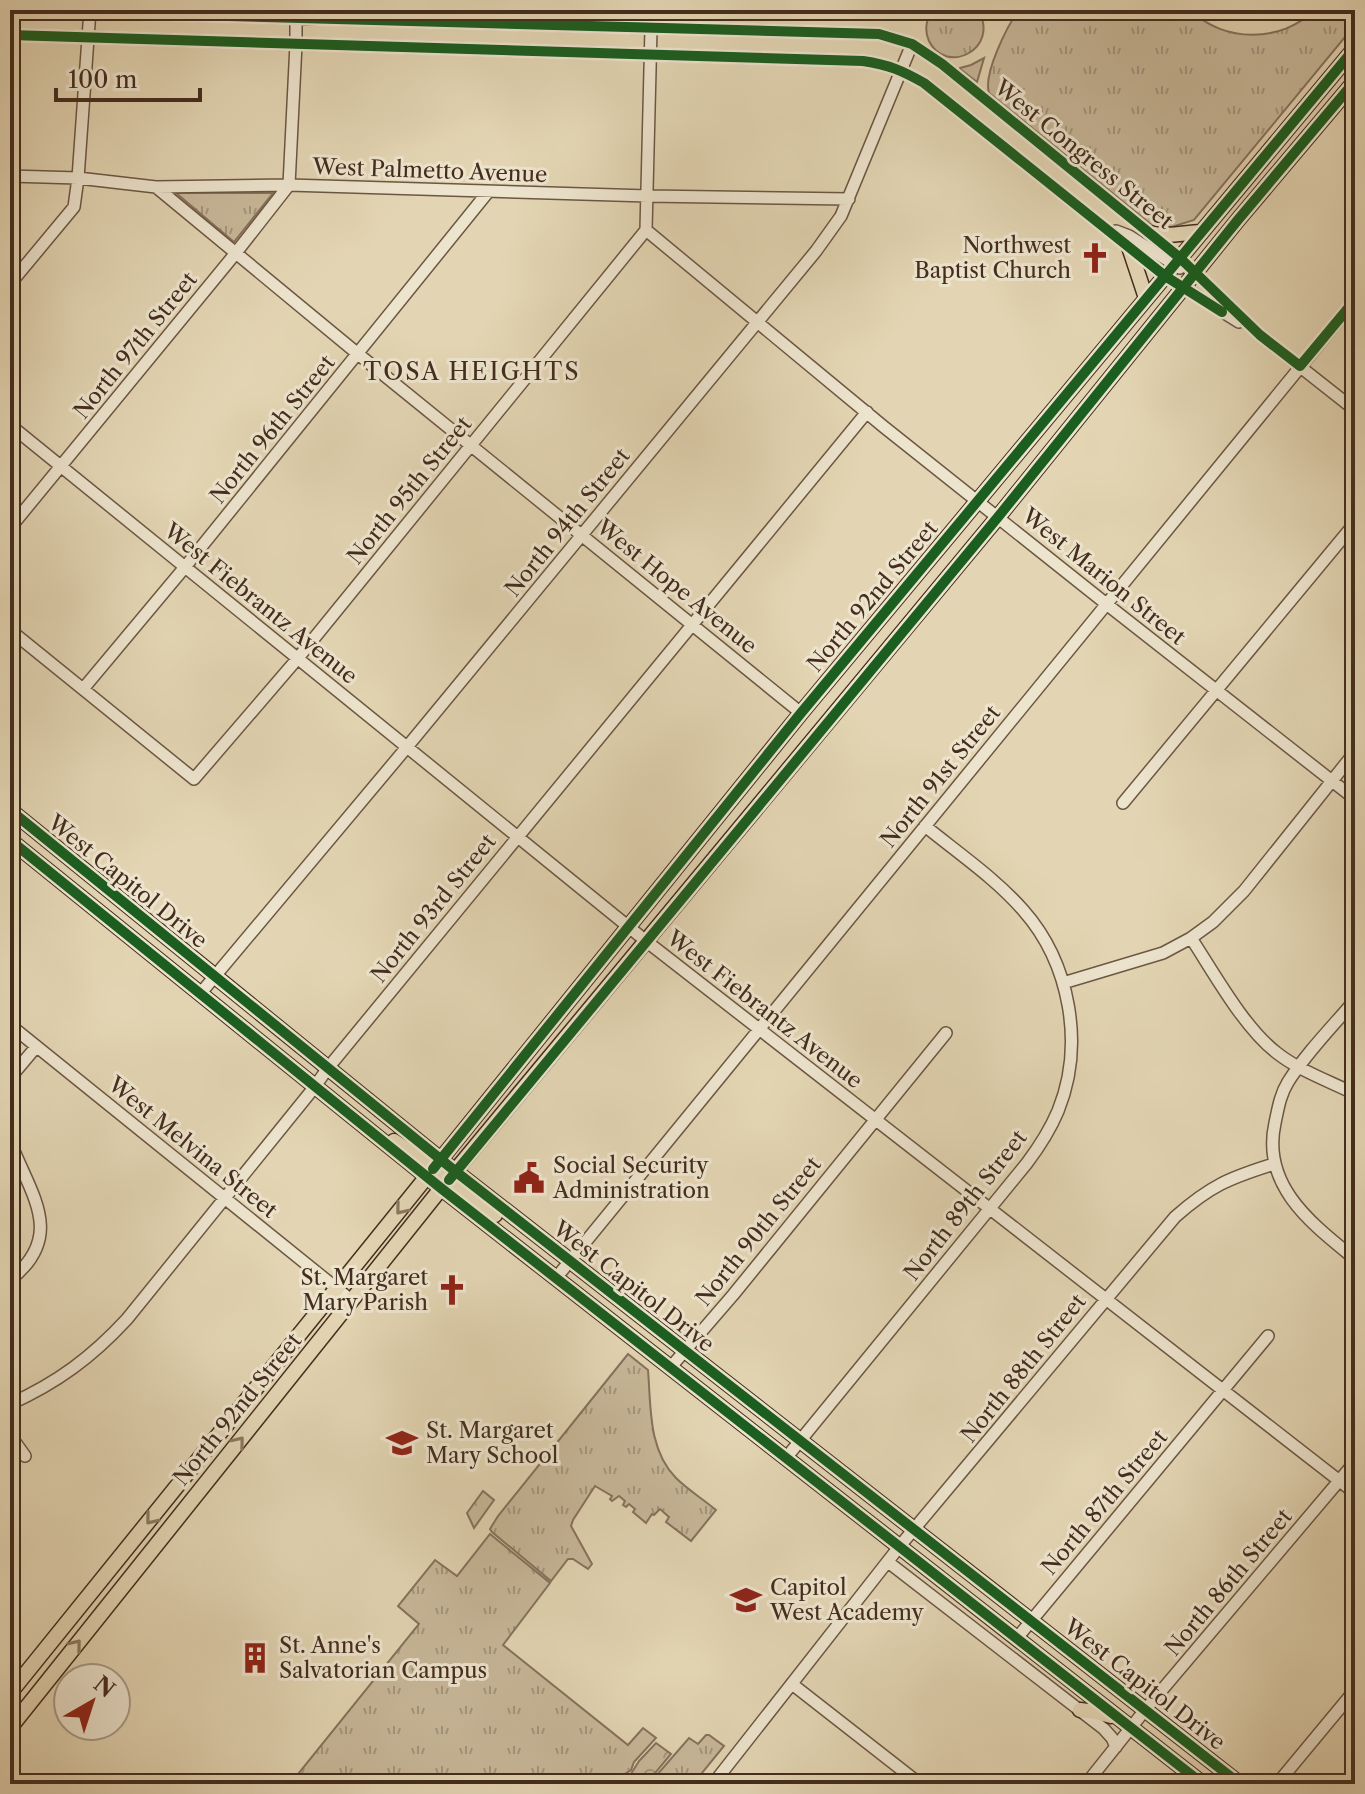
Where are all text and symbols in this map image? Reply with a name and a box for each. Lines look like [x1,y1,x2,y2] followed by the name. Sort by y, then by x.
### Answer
[56,52,200,102] scale bar
[68,65,137,94] text: 100 m
[988,73,1179,235] street label: West Congress Street
[311,153,548,188] street label: West Palmetto Avenue
[914,232,1071,284] place label: Northwest Baptist Church
[1078,241,1112,275] church icon: Northwest Baptist Church
[68,266,203,424] street label: North 97th Street
[204,349,341,509] street label: North 96th Street
[363,357,581,386] district label: TOSA HEIGHTS
[342,411,477,570] street label: North 95th Street
[499,442,636,602] street label: North 94th Street
[1016,501,1191,651] street label: West Marion Street
[590,513,762,659] street label: West Hope Avenue
[801,515,944,677] street label: North 92nd Street
[158,516,363,690] street label: West Fiebrantz Avenue
[875,700,1006,853] street label: North 91st Street
[42,808,213,954] street label: West Capitol Drive
[365,828,502,988] street label: North 93rd Street
[661,924,868,1094] street label: West Fiebrantz Avenue
[102,1070,283,1224] street label: West Melvina Street
[898,1125,1033,1286] street label: North 89th Street
[690,1151,827,1311] street label: North 90th Street
[552,1152,710,1204] place label: Social Security Administration
[512,1161,546,1195] public building icon: Social Security Administration
[397,1200,411,1215] one-way arrow
[547,1214,720,1358] street label: West Capitol Drive
[300,1264,428,1316] place label: St. Margaret Mary Parish
[435,1273,469,1307] church icon: St. Margaret Mary Parish
[955,1288,1092,1448] street label: North 88th Street
[168,1327,307,1491] street label: North 92nd Street
[426,1417,559,1469] place label: St. Margaret Mary School
[1036,1424,1173,1580] street label: North 87th Street
[385,1426,419,1460] school or university icon: St. Margaret Mary School
[229,1436,243,1451] one-way arrow
[1159,1503,1298,1661] street label: North 86th Street
[146,1510,160,1525] one-way arrow
[769,1574,924,1626] place label: Capitol West Academy
[729,1583,763,1617] school or university icon: Capitol West Academy
[1058,1612,1231,1756] street label: West Capitol Drive
[279,1632,487,1684] place label: St. Anne's Salvatorian Campus
[66,1640,81,1654] one-way arrow
[238,1641,272,1675] building icon: St. Anne's Salvatorian Campus
[52,1662,132,1742] north arrow
[88,1670,120,1703] text: N

